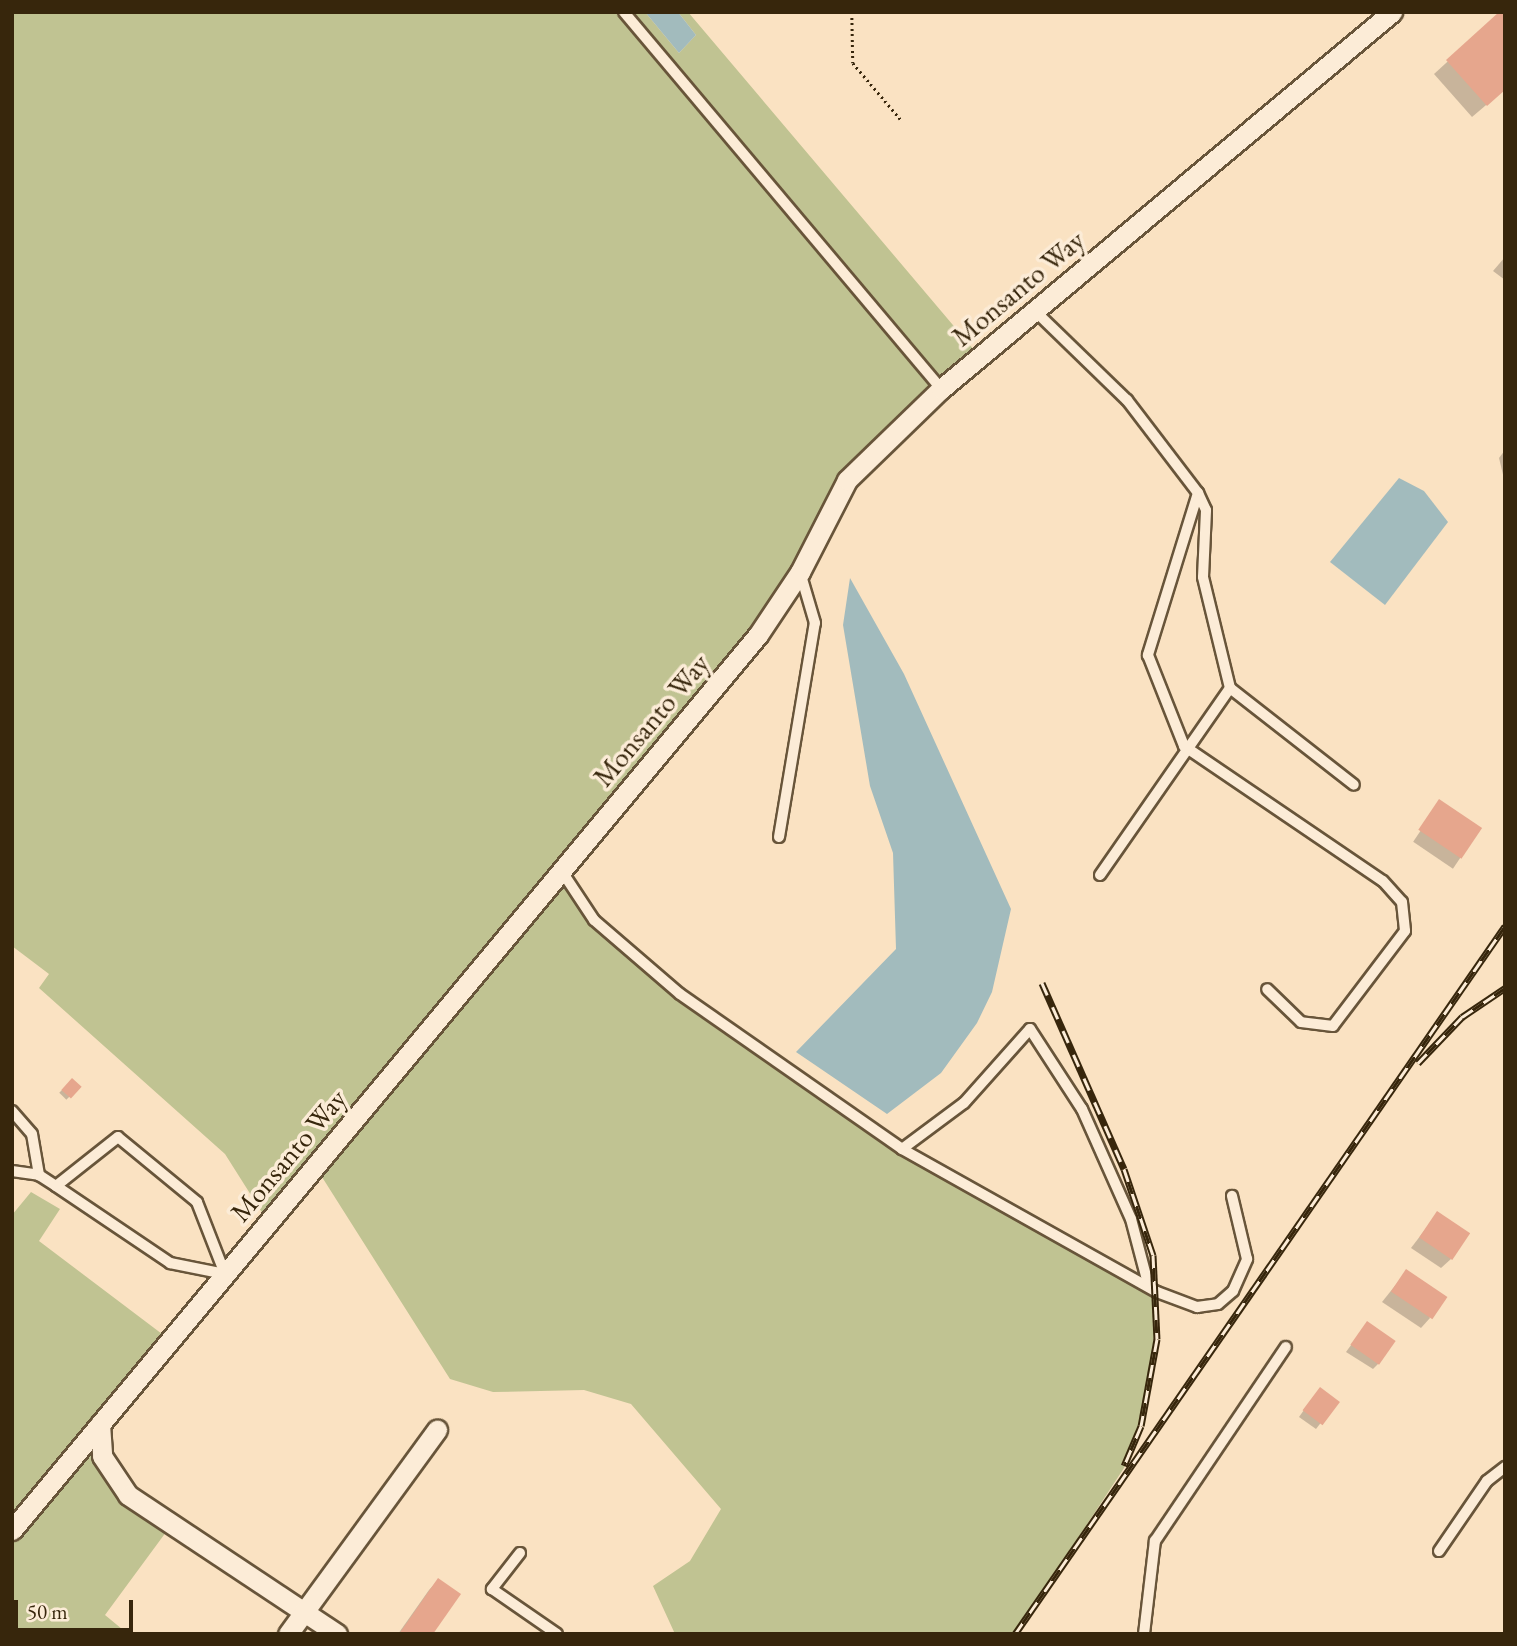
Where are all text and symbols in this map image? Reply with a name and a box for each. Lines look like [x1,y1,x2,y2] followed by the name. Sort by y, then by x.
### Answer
[945,223,1091,353] street label: Monsanto Way
[586,647,716,793] street label: Monsanto Way
[223,1082,353,1228] street label: Monsanto Way
[18,1586,136,1630] scale bar
[27,1598,68,1625] text: 50 m

